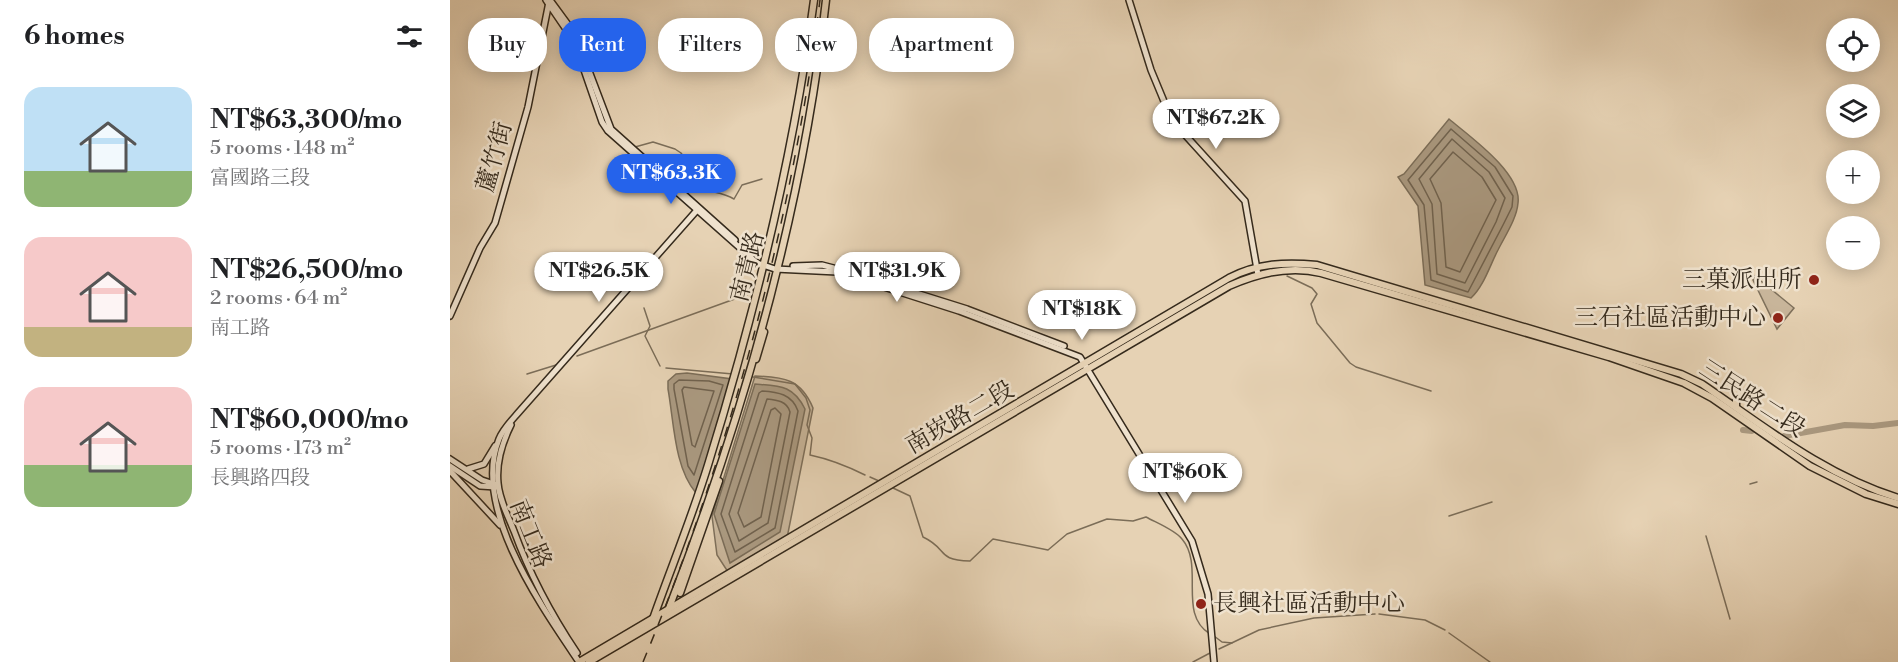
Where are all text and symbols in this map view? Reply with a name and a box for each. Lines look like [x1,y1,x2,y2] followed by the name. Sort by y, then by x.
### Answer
[468,18,547,72] chip: Buy
[559,18,646,72] chip: Rent
[658,18,763,72] chip: Filters
[775,18,857,72] chip: New
[869,18,1014,72] chip: Apartment
[1826,18,1880,270] map controls
[1826,18,1880,72] button: locate
[24,20,125,52] text: 6 homes
[393,20,426,53] icon: filters
[1826,84,1880,138] button: layers
[1154,99,1278,150] pin: NT$67.2K
[210,104,402,136] text: NT$63,300/mo
[1167,106,1265,131] text: NT$67.2K
[72,111,144,183] icon: home
[471,118,519,196] street label: 蘆竹街
[210,136,354,161] text: 5 rooms · 148 m²
[1826,150,1880,204] button: +
[609,154,733,205] pin: NT$63.3K
[621,161,721,186] text: NT$63.3K
[210,166,310,191] text: 富國路三段
[1826,216,1880,270] button: −
[725,228,771,306] street label: 南青路
[537,252,661,303] pin: NT$26.5K
[835,252,959,303] pin: NT$31.9K
[210,254,403,286] text: NT$26,500/mo
[548,259,650,284] text: NT$26.5K
[848,259,946,284] text: NT$31.9K
[72,261,144,333] icon: home
[1682,265,1802,295] place label: 三菓派出所
[1807,273,1821,287] marker: 三菓派出所
[210,286,347,311] text: 2 rooms · 64 m²
[1033,290,1131,341] pin: NT$18K
[1042,297,1122,322] text: NT$18K
[1574,303,1766,333] place label: 三石社區活動中心
[1771,311,1785,325] marker: 三石社區活動中心
[210,316,270,341] text: 南工路
[1694,354,1810,444] street label: 三民路二段
[901,375,1019,461] street label: 南崁路二段
[210,404,409,436] text: NT$60,000/mo
[72,411,144,483] icon: home
[210,436,351,461] text: 5 rooms · 173 m²
[1136,453,1234,504] pin: NT$60K
[1142,460,1228,485] text: NT$60K
[210,466,310,491] text: 長興路四段
[503,495,557,573] street label: 南工路
[1213,589,1405,619] place label: 長興社區活動中心
[1194,597,1208,611] marker: 長興社區活動中心

